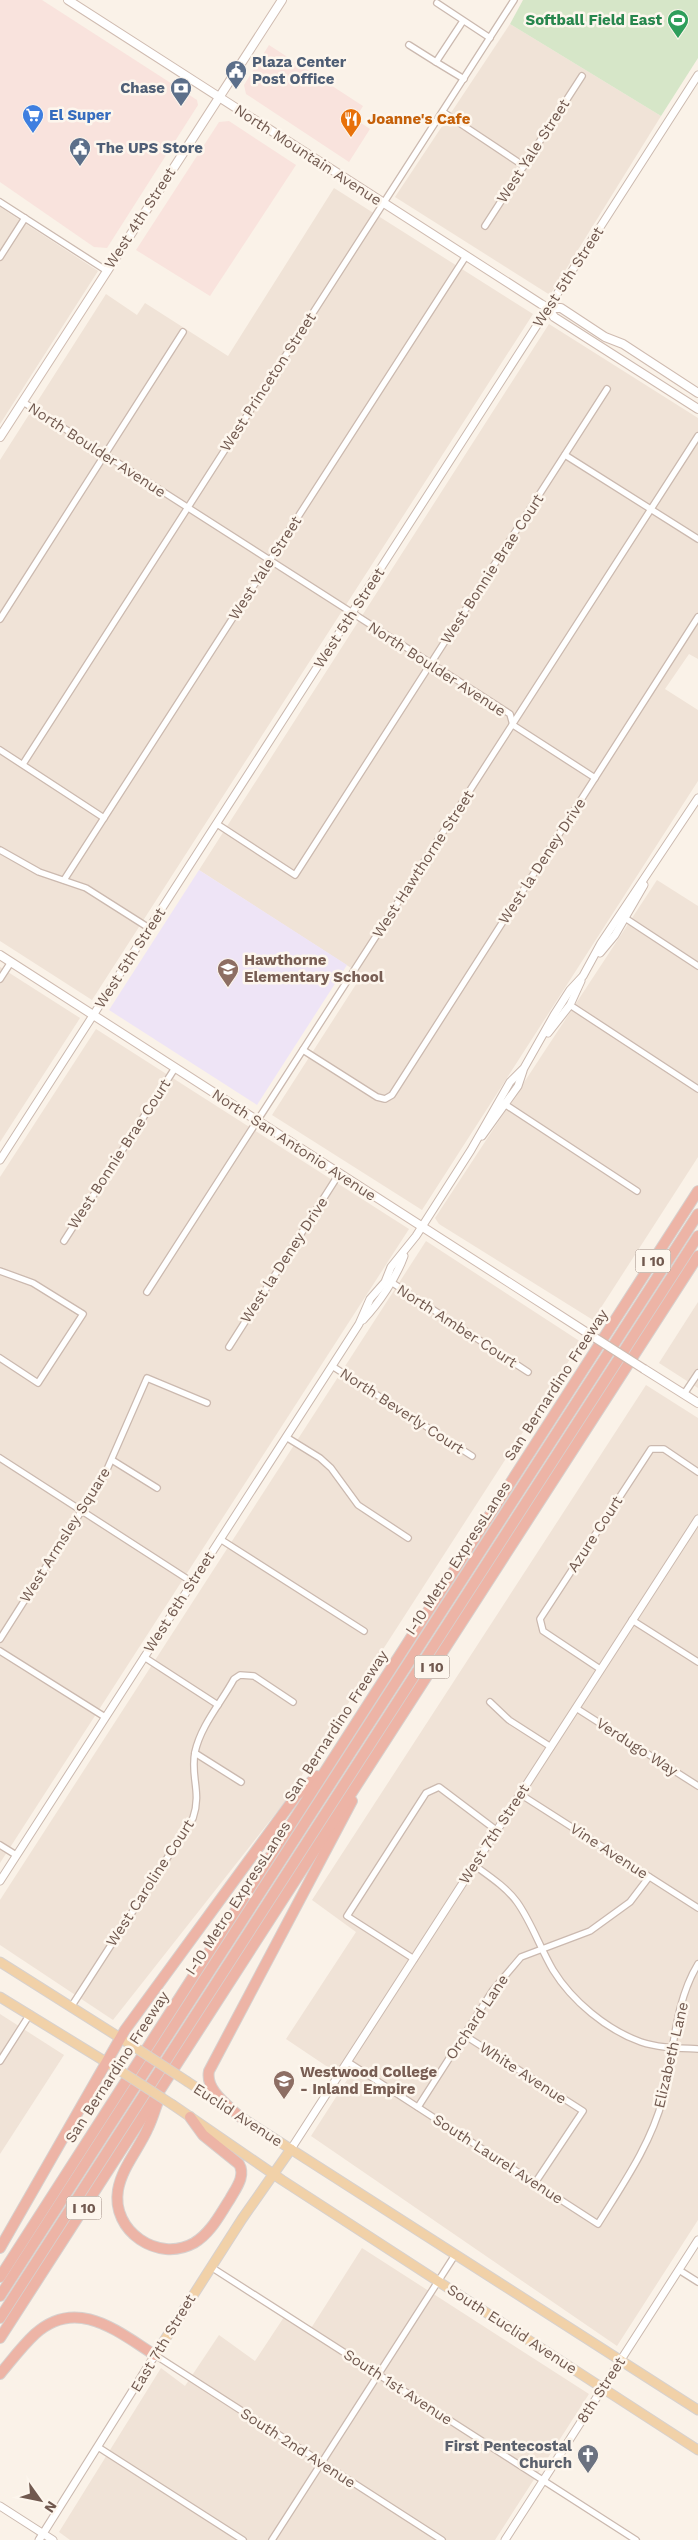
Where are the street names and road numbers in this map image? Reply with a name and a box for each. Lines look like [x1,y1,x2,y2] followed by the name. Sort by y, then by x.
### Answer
[493,95,574,206] street label: West Yale Street
[231,101,385,209] street label: North Mountain Avenue
[101,163,180,272] street label: West 4th Street
[529,223,608,331] street label: West 5th Street
[216,309,320,455] street label: West Princeton Street
[25,399,169,501] street label: North Boulder Avenue
[437,490,548,647] street label: West Bonnie Brae Court
[225,512,306,623] street label: West Yale Street
[310,564,389,672] street label: West 5th Street
[365,618,509,720] street label: North Boulder Avenue
[368,786,478,941] street label: West Hawthorne Street
[495,795,589,927] street label: West la Deney Drive
[91,904,170,1012] street label: West 5th Street
[64,1075,175,1232] street label: West Bonnie Brae Court
[208,1085,380,1205] street label: North San Antonio Avenue
[237,1194,331,1326] street label: West la Deney Drive
[636,1250,670,1272] road number: I 10
[394,1281,521,1372] street label: North Amber Court
[500,1306,612,1464] street label: San Bernardino Freeway
[337,1364,468,1458] street label: North Beverly Court
[16,1464,114,1606] street label: West Armsley Square
[402,1478,515,1638] street label: I-10 Metro ExpressLanes
[564,1492,627,1576] street label: Azure Court
[140,1548,219,1656] street label: West 6th Street
[280,1647,392,1805] street label: San Bernardino Freeway
[414,1655,450,1678] road number: I 10
[593,1714,681,1780] street label: Verdugo Way
[455,1780,533,1887] street label: West 7th Street
[102,1816,198,1950] street label: West Caroline Court
[182,1818,295,1978] street label: I-10 Metro ExpressLanes
[567,1819,651,1883] street label: Vine Avenue
[442,1971,512,2063] street label: Orchard Lane
[61,1988,173,2146] street label: San Bernardino Freeway
[650,2000,692,2110] street label: Elizabeth Lane
[476,2038,570,2108] street label: White Avenue
[190,2080,286,2150] street label: Euclid Avenue
[430,2110,566,2208] street label: South Laurel Avenue
[66,2196,102,2220] road number: I 10
[444,2280,580,2378] street label: South Euclid Avenue
[127,2290,200,2395] street label: East 7th Street
[340,2345,456,2429] street label: South 1st Avenue
[573,2353,629,2426] street label: 8th Street
[237,2404,359,2492] street label: South 2nd Avenue

